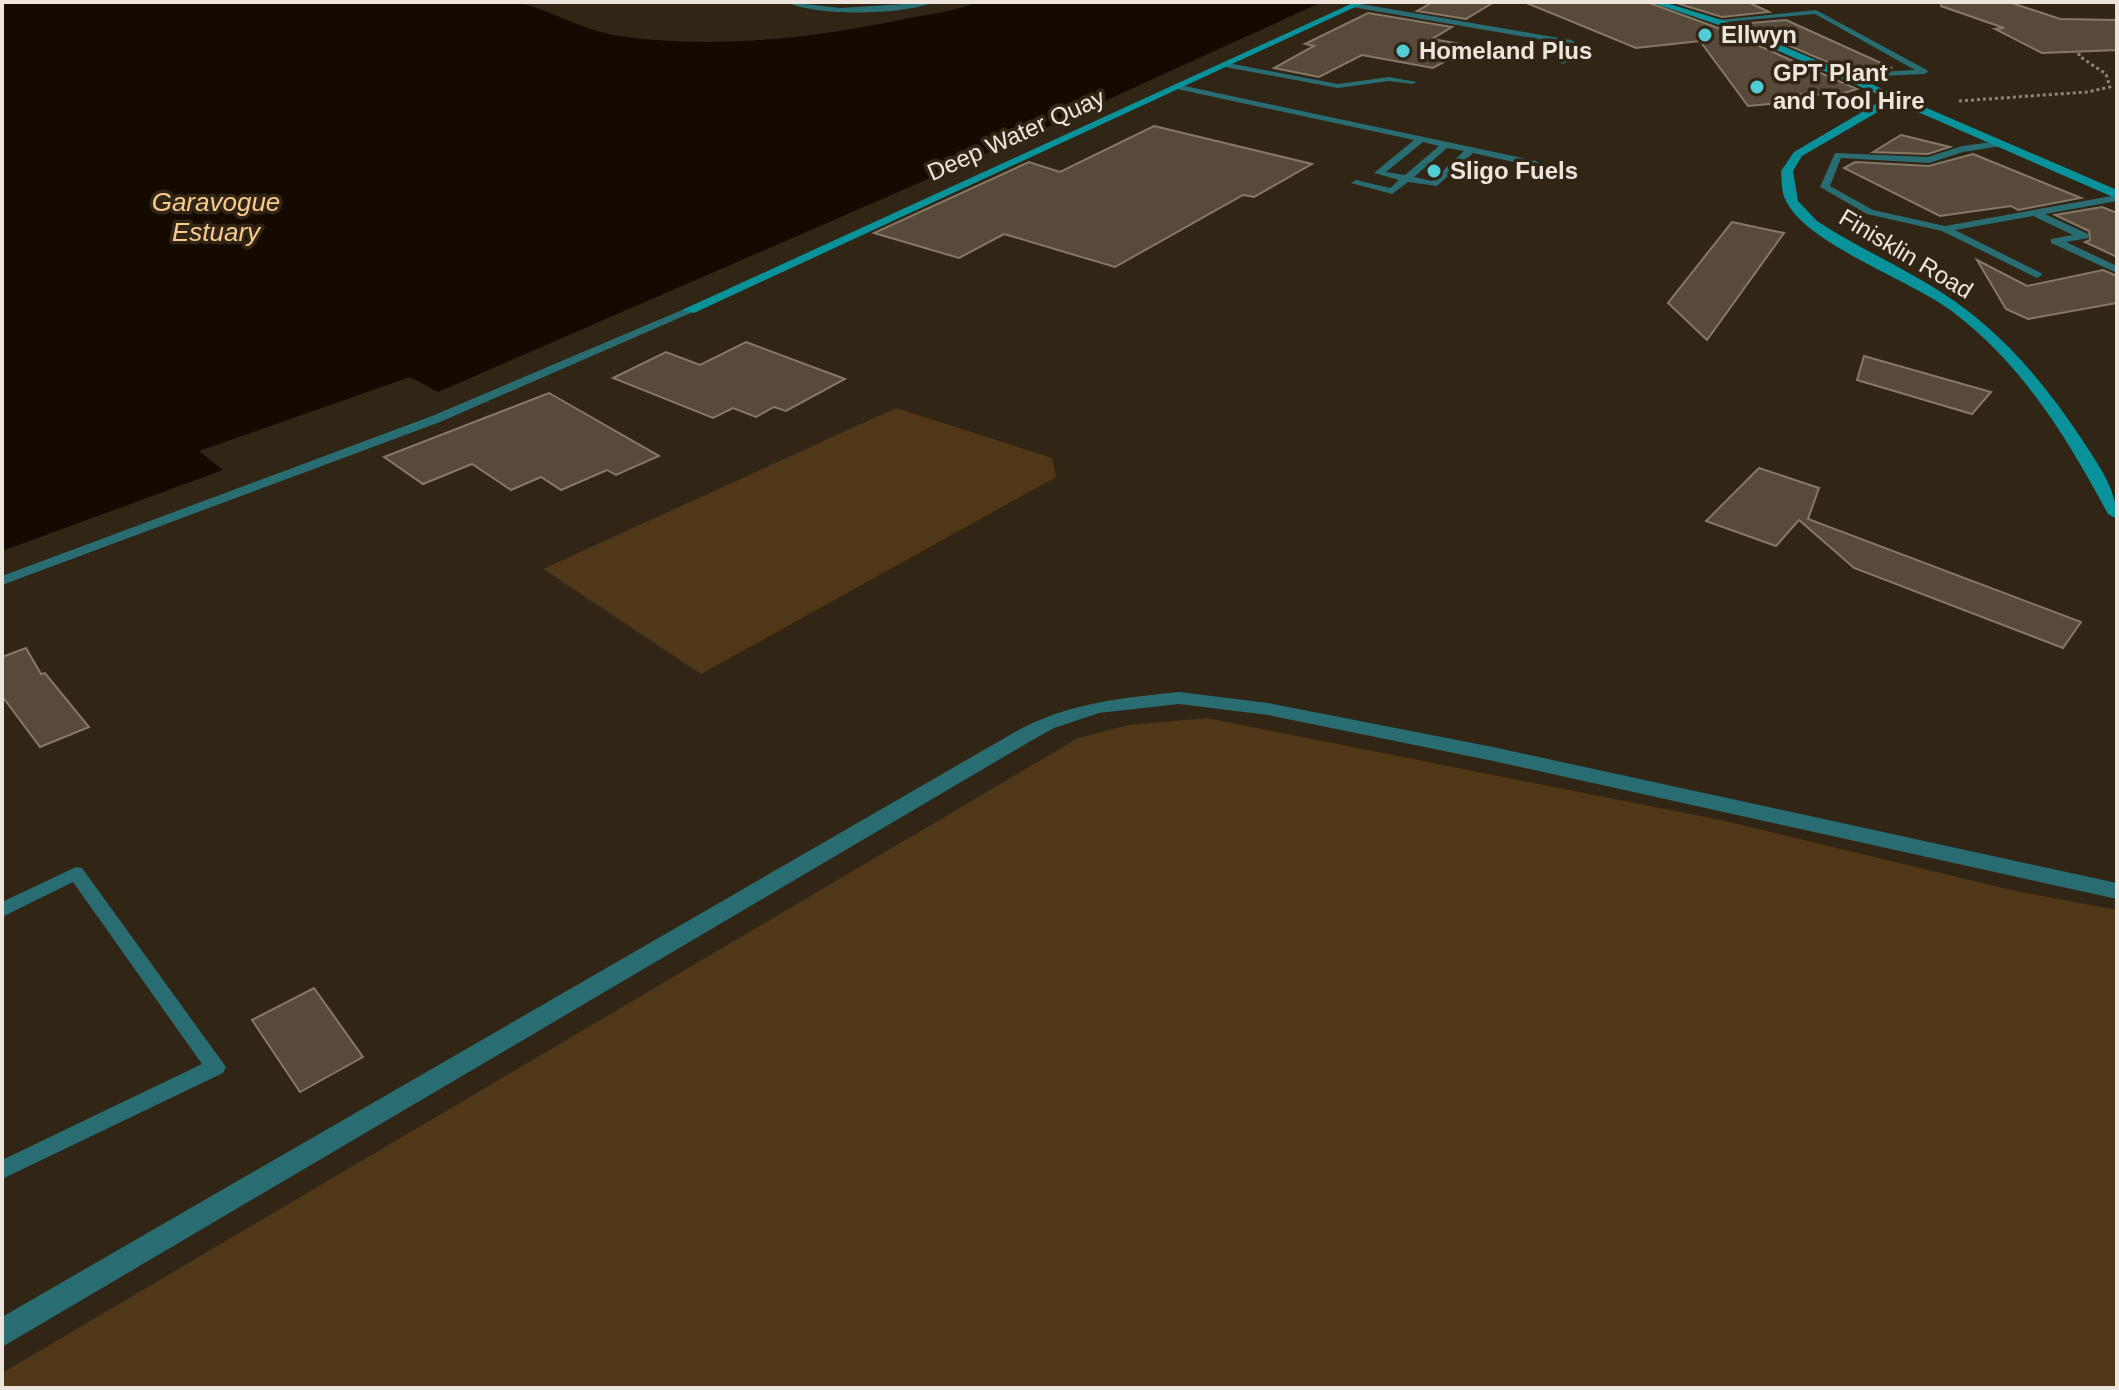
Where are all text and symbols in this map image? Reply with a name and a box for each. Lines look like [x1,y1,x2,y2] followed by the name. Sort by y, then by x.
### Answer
[1721,21,1797,48] place label: Ellwyn
[1696,26,1714,44] marker: Ellwyn
[1419,37,1592,64] place label: Homeland Plus
[1394,42,1412,60] marker: Homeland Plus
[1773,59,1925,114] place label: GPT Plant and Tool Hire
[1748,78,1766,96] marker: GPT Plant and Tool Hire
[923,83,1109,186] street label: Deep Water Quay
[1450,157,1578,184] place label: Sligo Fuels
[1425,162,1443,180] marker: Sligo Fuels
[152,187,280,247] water label: Garavogue Estuary
[1835,203,1978,304] street label: Finisklin Road

